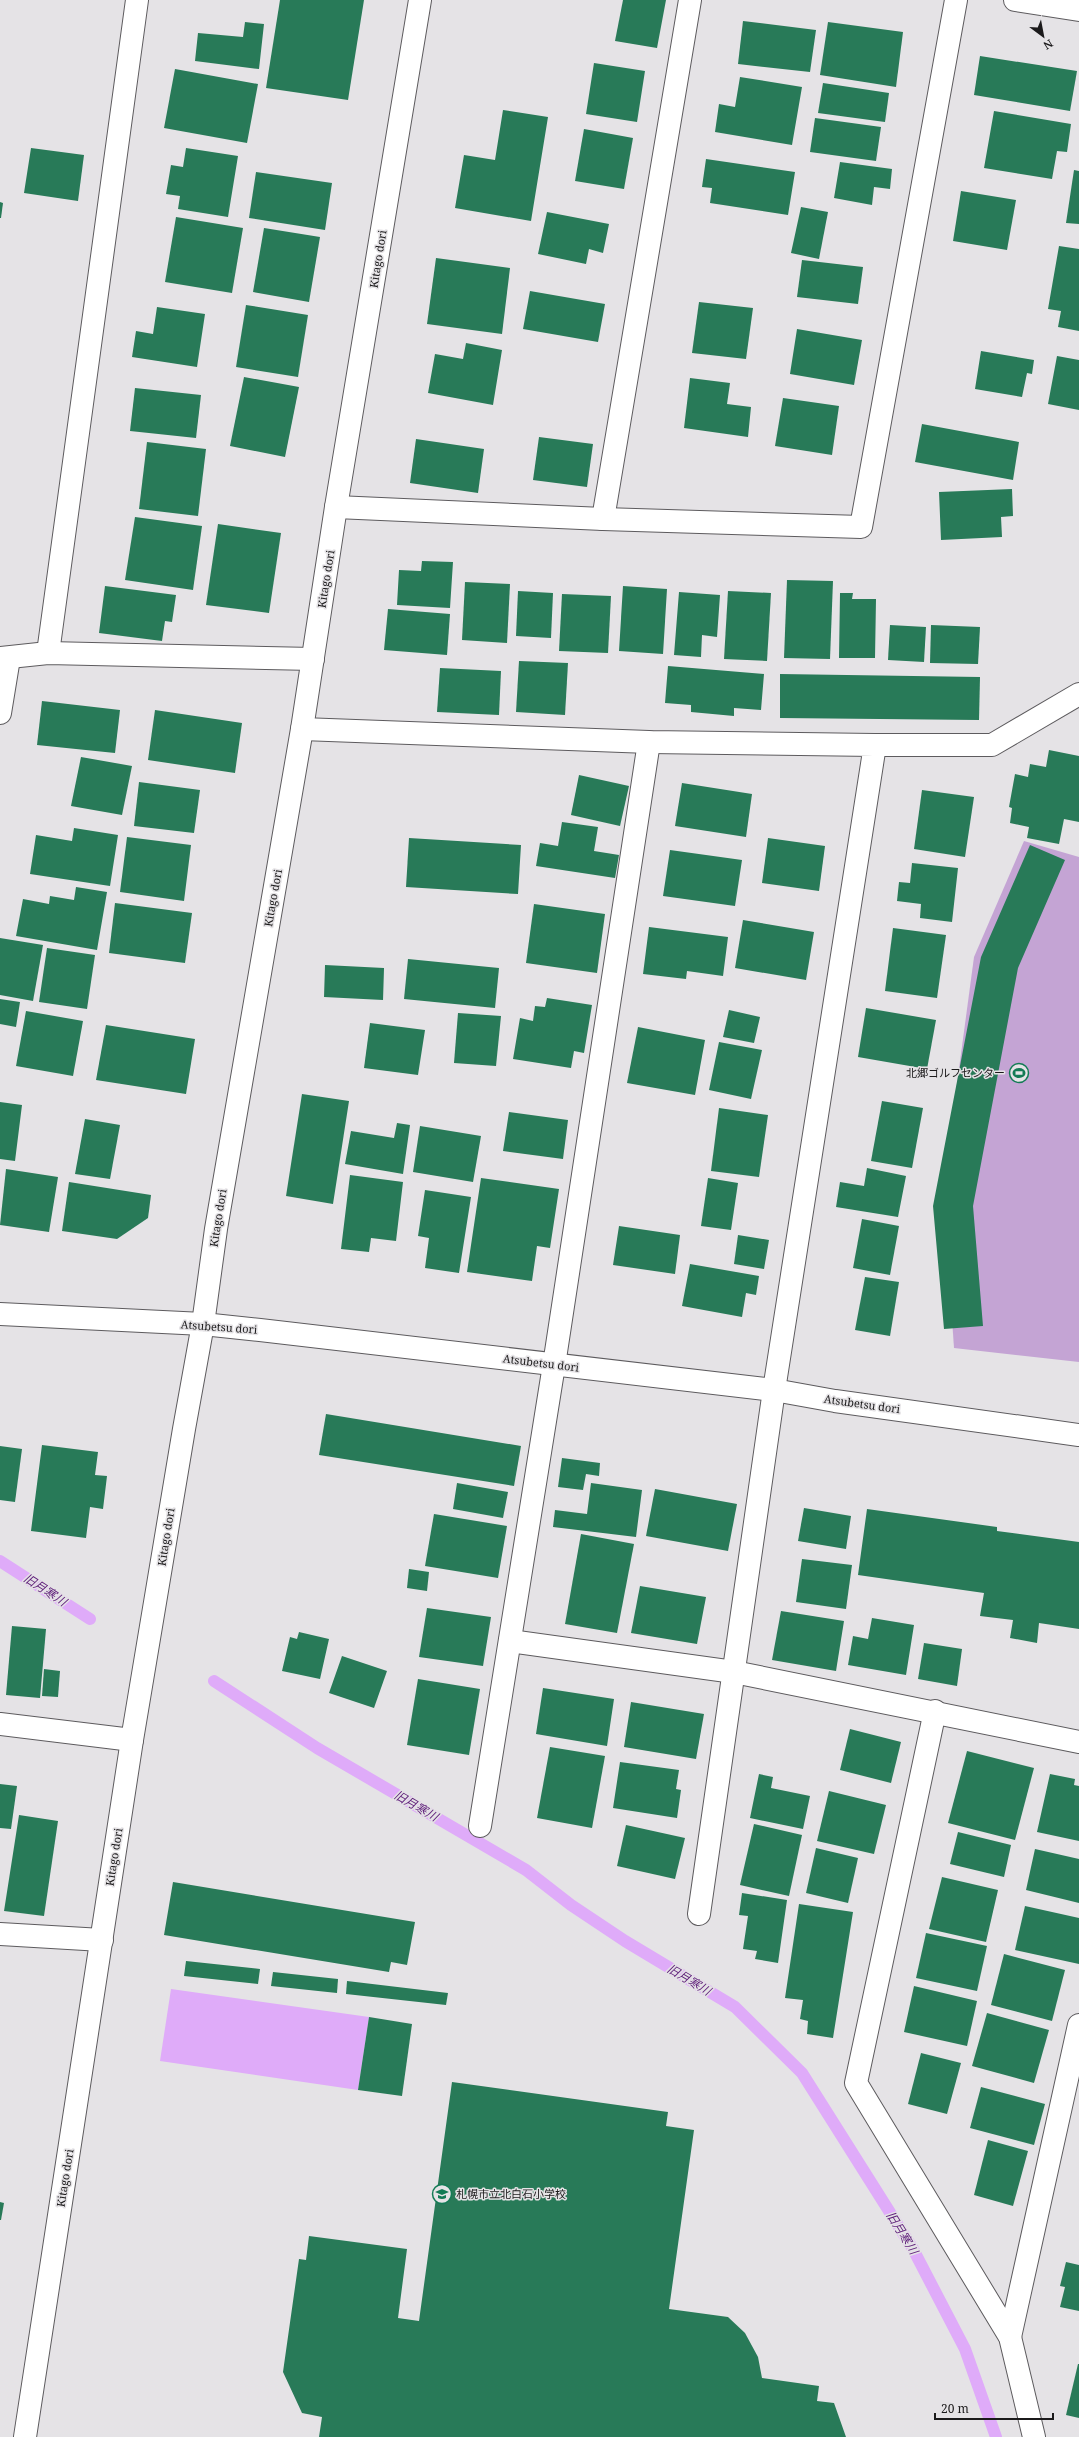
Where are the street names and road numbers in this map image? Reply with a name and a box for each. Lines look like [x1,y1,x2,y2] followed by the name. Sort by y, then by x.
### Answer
[366,229,390,289] street label: Kitago dori
[314,549,338,609] street label: Kitago dori
[260,867,285,928] street label: Kitago dori
[206,1188,230,1248] street label: Kitago dori
[180,1316,258,1337] street label: Atsubetsu dori
[502,1350,581,1375] street label: Atsubetsu dori
[823,1391,902,1416] street label: Atsubetsu dori
[154,1507,178,1567] street label: Kitago dori
[102,1827,126,1887] street label: Kitago dori
[53,2148,77,2208] street label: Kitago dori

